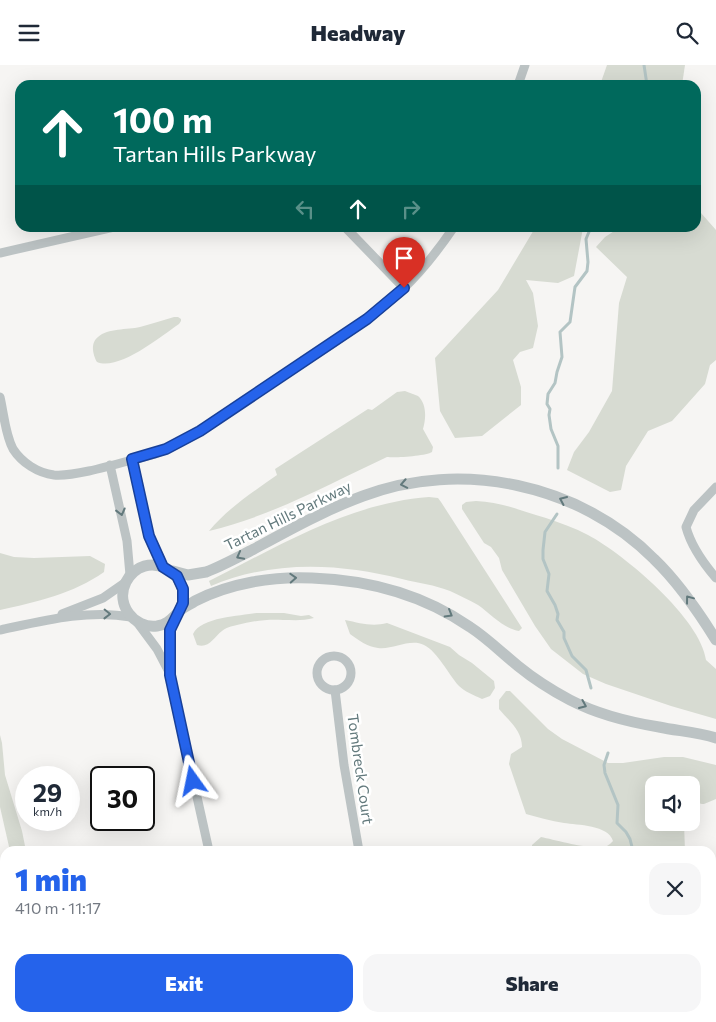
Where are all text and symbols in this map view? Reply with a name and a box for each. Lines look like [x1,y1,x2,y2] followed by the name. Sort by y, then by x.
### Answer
[15,19,43,47] icon: menu
[311,19,405,46] text: Headway
[673,19,701,47] icon: search
[113,97,213,140] text: 100 m
[30,100,95,165] icon: ahead
[113,140,316,167] text: Tartan Hills Parkway
[291,195,319,223] icon: left
[344,195,372,223] icon: ahead
[397,195,425,223] icon: right
[383,237,425,288] pin
[390,244,418,272] icon: arrive
[221,477,354,554] street label: Tartan Hills Parkway
[400,479,409,489] one-way arrow
[559,496,568,507] one-way arrow
[115,508,126,517] one-way arrow
[236,550,245,560] one-way arrow
[290,573,297,583] one-way arrow
[687,596,695,605] one-way arrow
[444,608,453,618] one-way arrow
[104,609,111,619] one-way arrow
[578,699,587,710] one-way arrow
[344,713,378,825] street label: Tombreck Court
[166,754,218,806] position arrow
[90,766,155,831] speed limit sign: 30
[645,776,700,831] map controls
[645,776,700,831] button: sound
[33,777,62,807] text: 29
[33,804,62,818] text: km/h
[15,860,87,897] text: 1 min
[649,863,701,915] button: close
[15,898,101,917] text: 410 m · 11:17
[15,954,353,1012] button: Exit
[363,954,701,1012] button: Share

